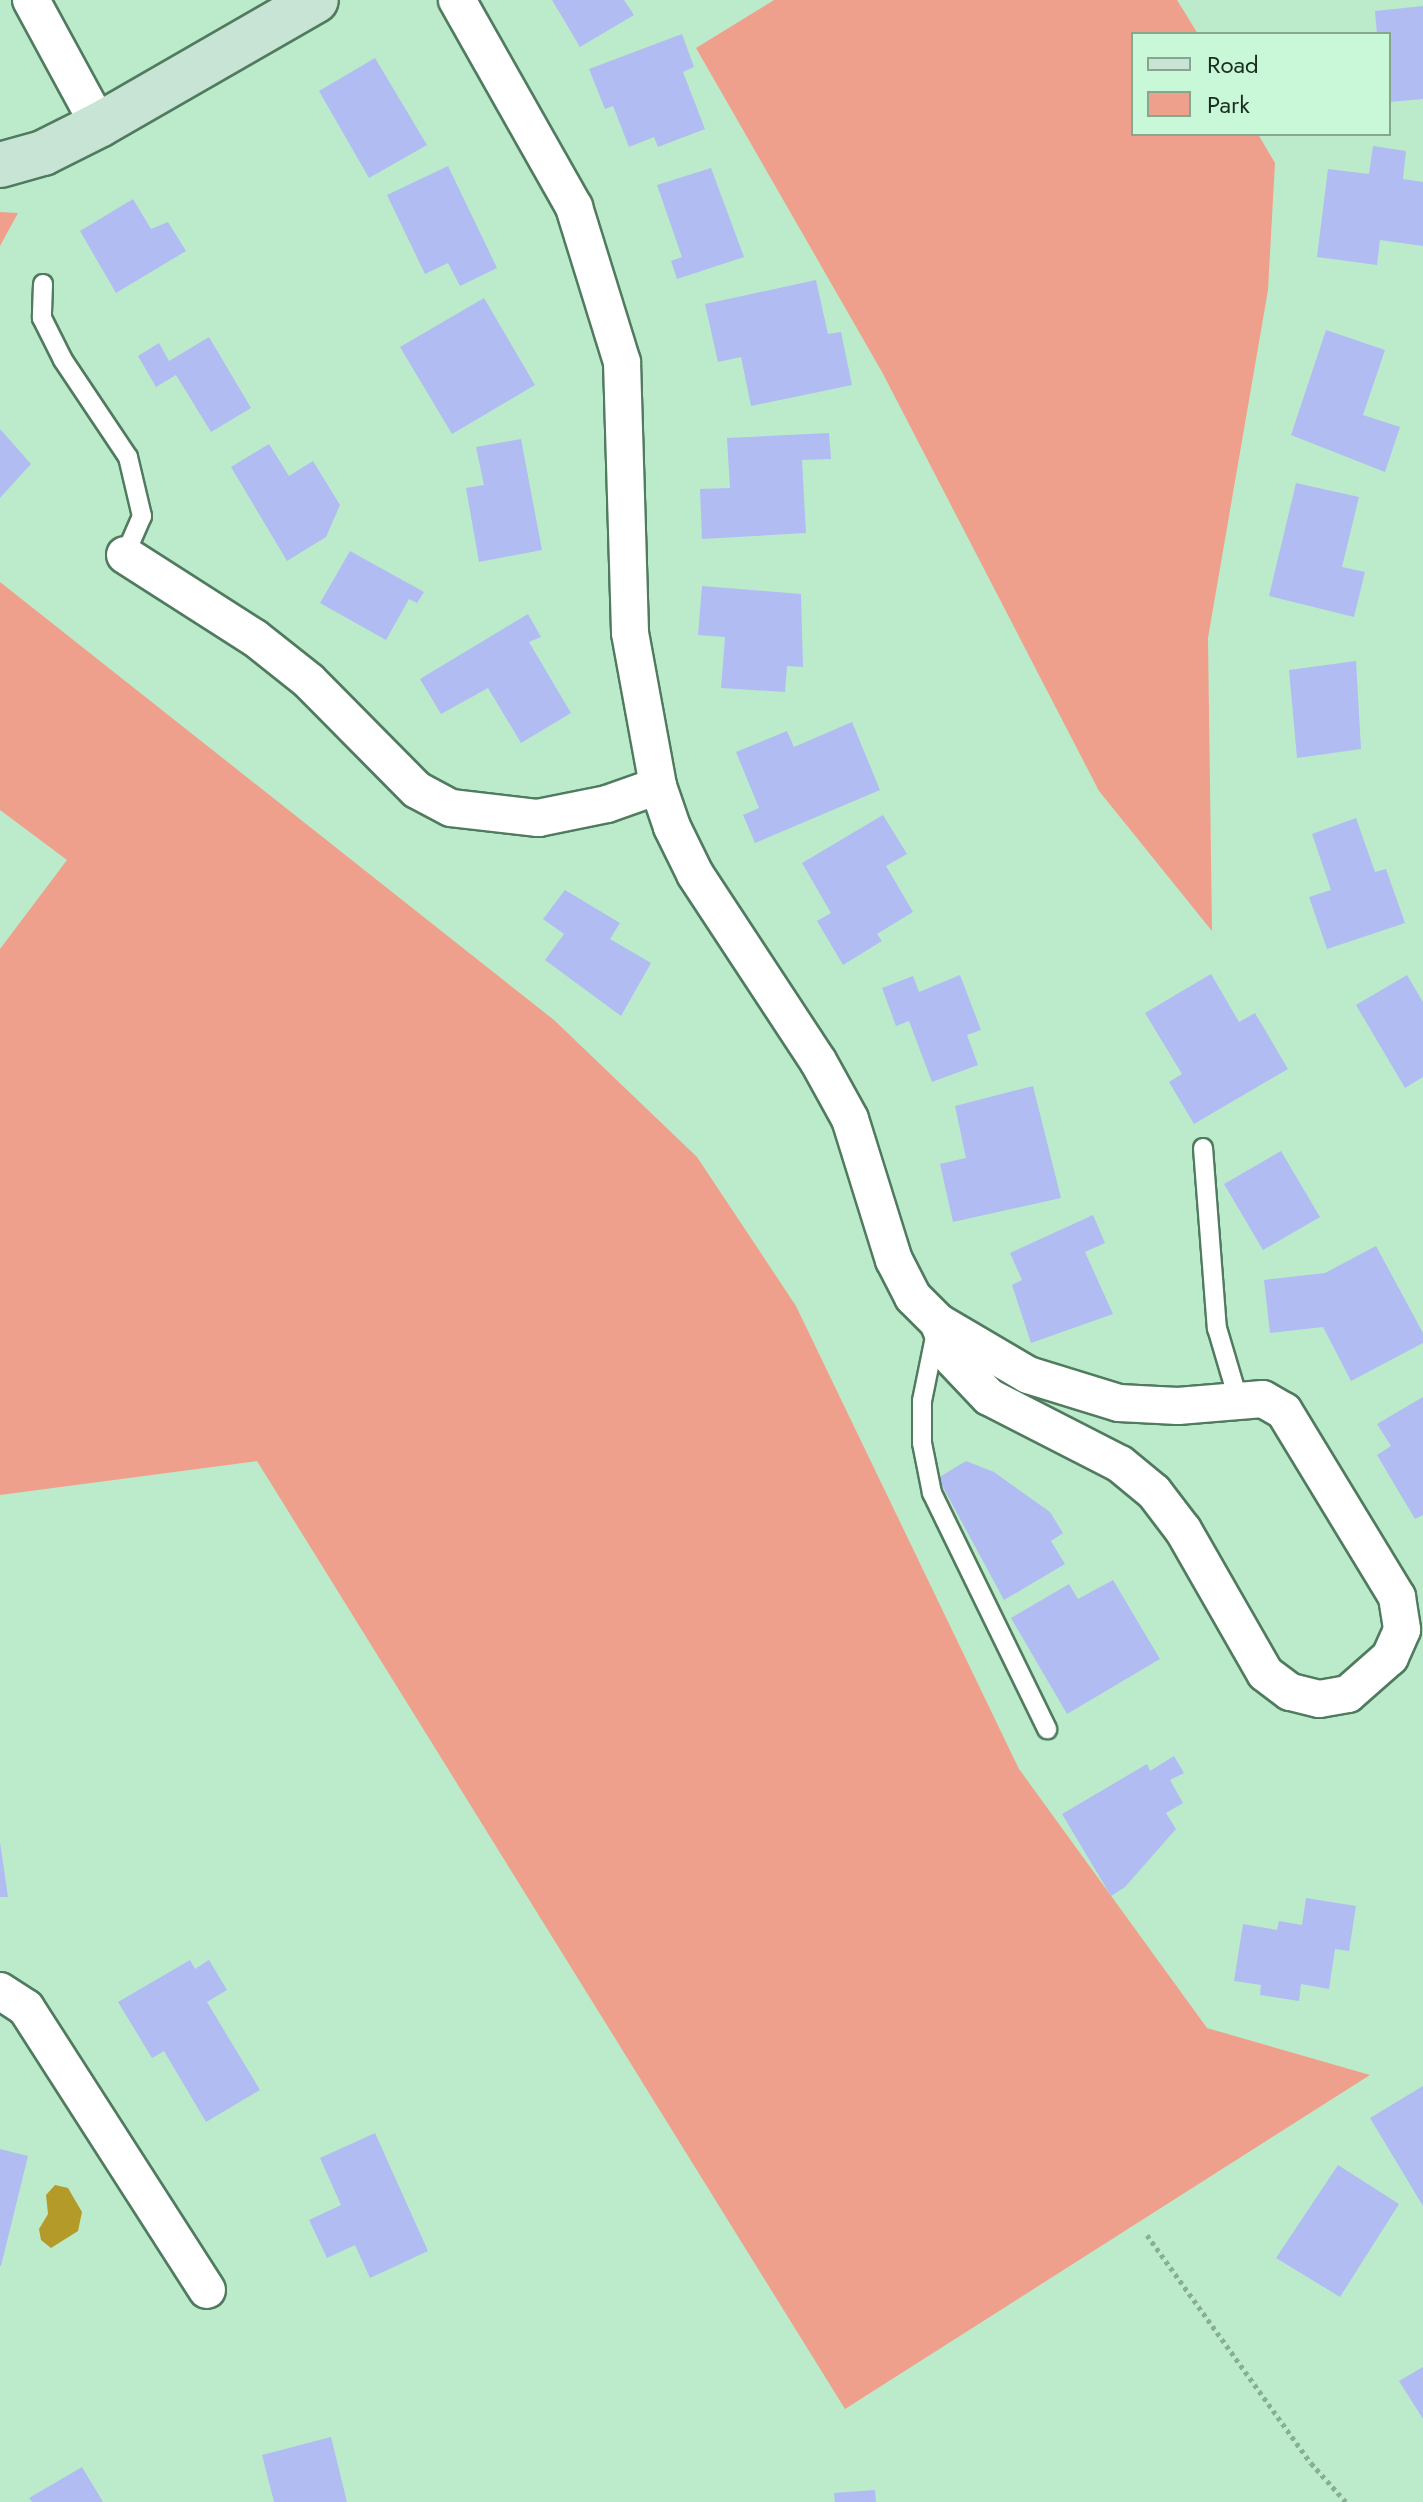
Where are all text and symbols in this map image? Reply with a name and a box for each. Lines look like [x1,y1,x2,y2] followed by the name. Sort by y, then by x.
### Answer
[1131,32,1391,136] legend
[1207,47,1259,82] text: Road
[1207,87,1250,122] text: Park

